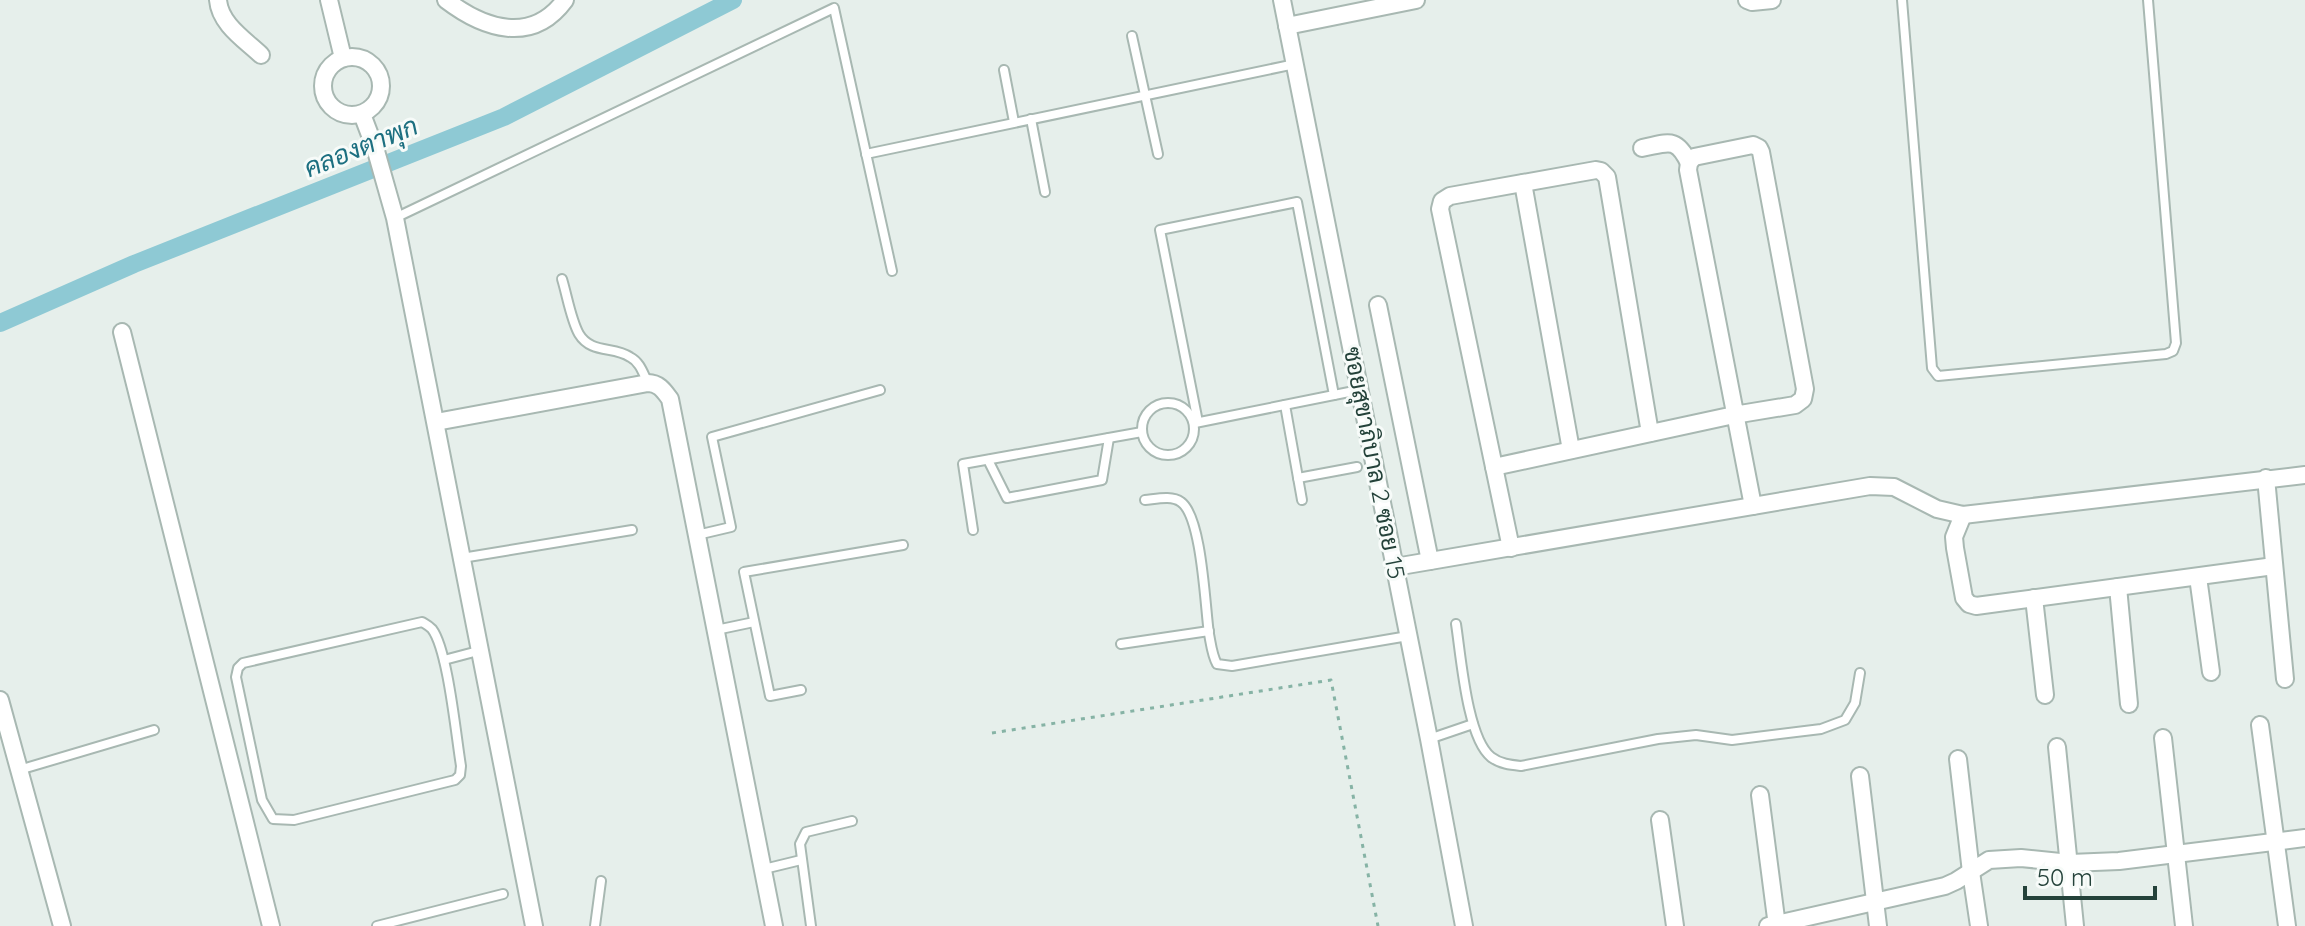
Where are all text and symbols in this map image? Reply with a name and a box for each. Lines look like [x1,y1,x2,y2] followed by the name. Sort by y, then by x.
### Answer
[299,109,423,186] water label: คลองตาพุก
[1336,344,1412,582] street label: ซอยสุขาภิบาล 2 ซอย 15
[2025,850,2155,900] scale bar
[2037,862,2093,892] text: 50 m

